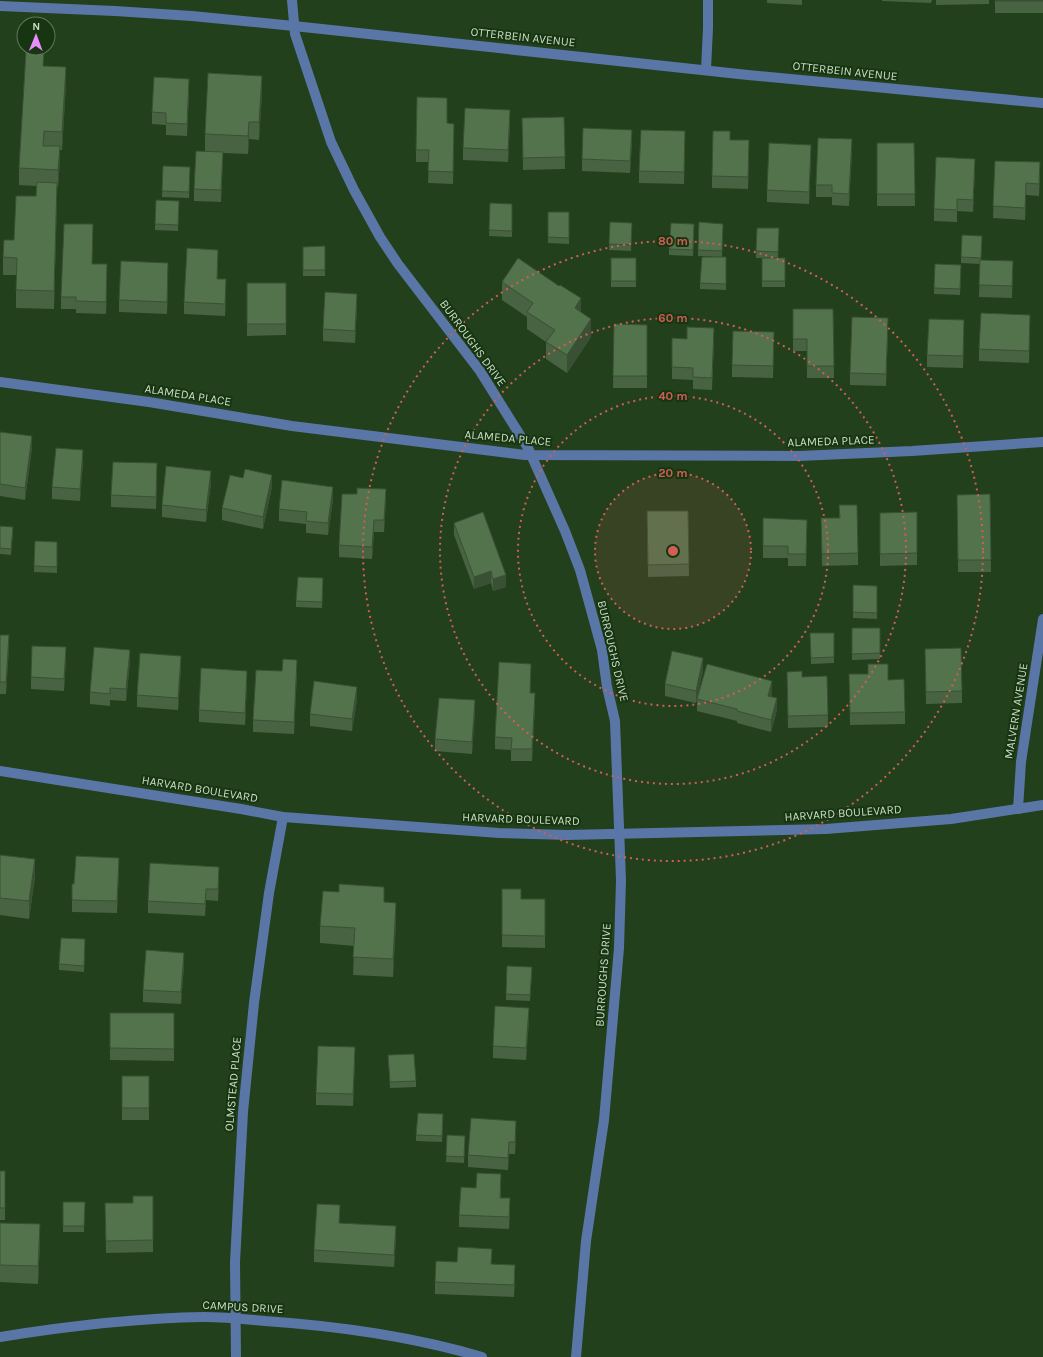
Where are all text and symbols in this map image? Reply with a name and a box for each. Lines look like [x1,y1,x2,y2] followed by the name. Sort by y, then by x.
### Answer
[16,16,56,56] north arrow
[32,20,40,33] text: N
[470,25,576,49] street label: OTTERBEIN AVENUE
[792,59,898,83] street label: OTTERBEIN AVENUE
[658,234,688,248] text: 80 m
[437,297,509,389] street label: BURROUGHS DRIVE
[658,311,688,325] text: 60 m
[144,381,232,409] street label: ALAMEDA PLACE
[658,389,688,403] text: 40 m
[464,427,552,449] street label: ALAMEDA PLACE
[787,432,875,450] street label: ALAMEDA PLACE
[658,466,688,480] text: 20 m
[666,544,680,558] centre of rings
[595,599,631,703] street label: BURROUGHS DRIVE
[1002,662,1030,760] street label: MALVERN AVENUE
[141,773,259,805] street label: HARVARD BOULEVARD
[784,802,902,824] street label: HARVARD BOULEVARD
[462,810,580,828] street label: HARVARD BOULEVARD
[592,923,614,1027] street label: BURROUGHS DRIVE
[222,1036,244,1132] street label: OLMSTEAD PLACE
[202,1298,284,1316] street label: CAMPUS DRIVE

